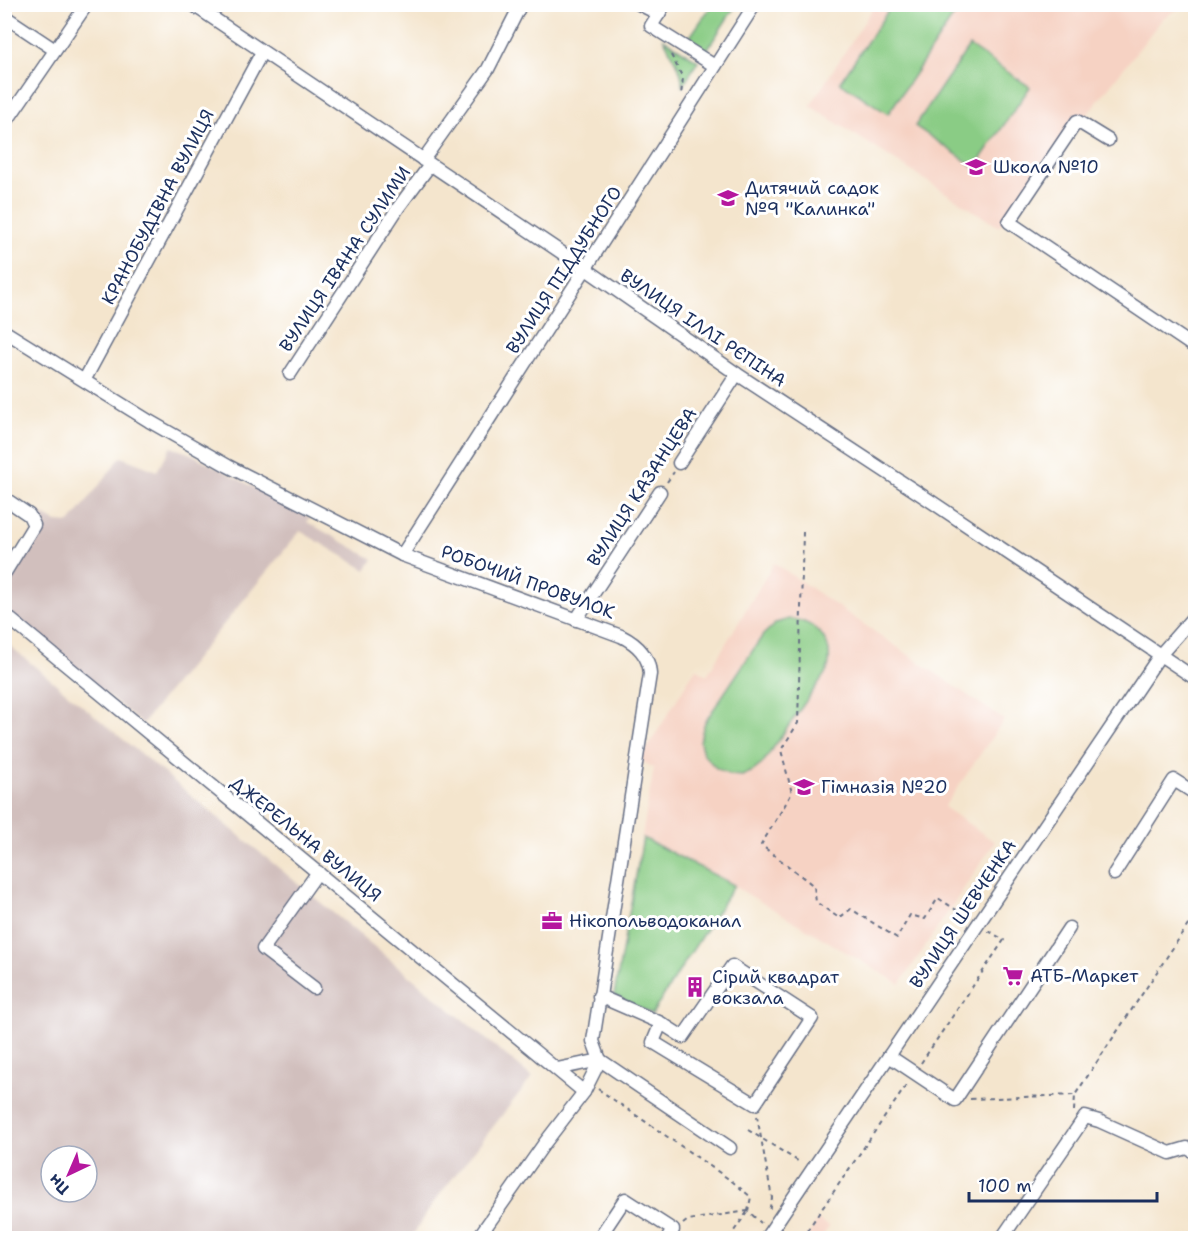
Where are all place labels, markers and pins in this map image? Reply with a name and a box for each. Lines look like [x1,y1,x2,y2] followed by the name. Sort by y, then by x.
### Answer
[964,155,988,179] school or university icon: Школа №10
[993,155,1099,179] place label: Школа №10
[745,176,879,221] place label: Дитячий садок №9 "Калинка"
[716,186,740,210] school or university icon: Дитячий садок №9 "Калинка"
[792,775,816,799] school or university icon: Гімназія №20
[821,775,948,799] place label: Гімназія №20
[540,909,564,933] office icon: Нікопольводоканал
[569,909,741,933] place label: Нікопольводоканал
[1001,964,1025,988] supermarket icon: АТБ-Маркет
[1030,964,1139,988] place label: АТБ-Маркет
[712,965,840,1010] place label: Сірий квадрат вокзала
[683,975,707,999] building icon: Сірий квадрат вокзала

